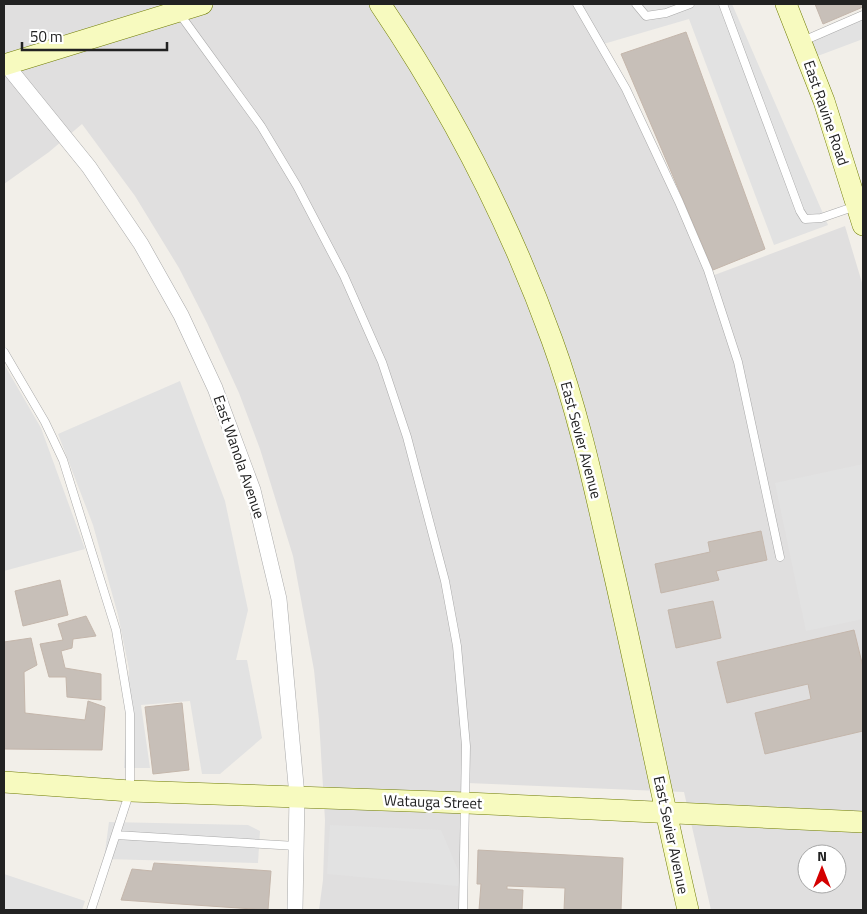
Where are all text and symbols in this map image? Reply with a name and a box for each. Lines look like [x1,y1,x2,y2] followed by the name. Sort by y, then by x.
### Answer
[22,20,168,52] scale bar
[30,25,63,48] text: 50 m
[798,57,855,169] street label: East Ravine Road
[555,379,608,501] street label: East Sevier Avenue
[208,392,271,522] street label: East Wanola Avenue
[648,774,695,896] street label: East Sevier Avenue
[383,788,483,815] street label: Watauga Street
[797,844,847,894] north arrow
[817,845,827,866] text: N

